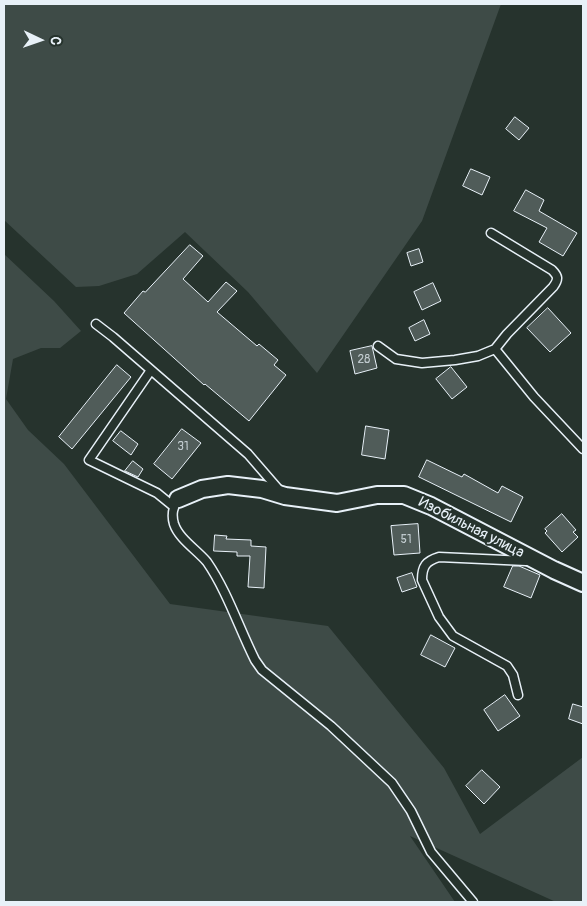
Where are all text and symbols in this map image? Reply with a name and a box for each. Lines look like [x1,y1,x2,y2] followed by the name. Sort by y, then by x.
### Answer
[15,15,65,65] north arrow
[47,36,64,46] text: С
[358,353,370,367] house number: 28
[177,440,189,454] house number: 31
[415,494,527,562] street label: Изобильная улица
[400,533,412,547] house number: 51

